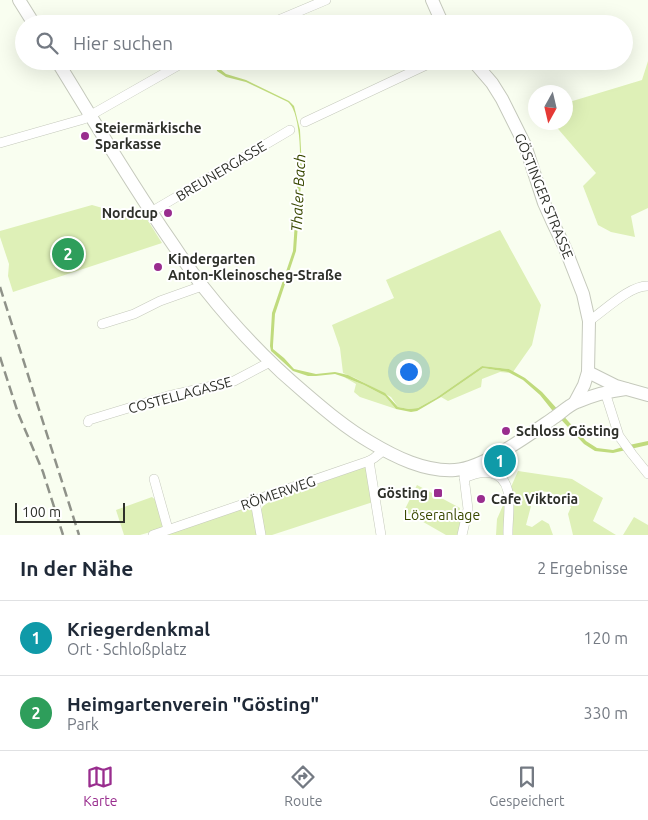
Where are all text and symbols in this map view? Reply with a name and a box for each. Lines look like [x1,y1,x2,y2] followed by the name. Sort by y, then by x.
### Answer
[15,15,633,70] search box
[33,29,61,57] icon: search
[73,32,173,54] text: Hier suchen
[528,85,573,130] north arrow
[95,120,201,152] place label: Steiermärkische Sparkasse
[79,130,91,142] marker: Steiermärkische Sparkasse
[511,131,577,261] street label: GÖSTINGER STRASSE
[173,138,269,204] street label: BREUNERGASSE
[287,154,309,232] water label: Thaler Bach
[102,205,158,221] place label: Nordcup
[162,207,174,219] marker: Nordcup
[52,235,84,273] pin: 2
[168,251,342,283] place label: Kindergarten Anton-Kleinoscheg-Straße
[152,261,164,273] marker: Kindergarten Anton-Kleinoscheg-Straße
[396,359,422,385] your location
[126,373,234,417] street label: COSTELLAGASSE
[516,423,619,439] place label: Schloss Gösting
[500,425,512,437] marker: Schloss Gösting
[484,442,516,480] pin: 1
[238,472,318,513] street label: RÖMERWEG
[377,485,428,501] place label: Gösting
[432,487,444,499] marker: Gösting
[491,491,578,507] place label: Cafe Viktoria
[475,493,487,505] marker: Cafe Viktoria
[15,500,125,523] scale bar
[22,504,61,520] text: 100 m
[404,507,480,523] park label: Löseranlage
[20,556,133,580] text: In der Nähe
[537,559,628,577] text: 2 Ergebnisse
[67,618,210,640] text: Kriegerdenkmal
[31,629,41,647] text: 1
[583,629,628,647] text: 120 m
[67,640,187,658] text: Ort · Schloßplatz
[67,693,319,715] text: Heimgartenverein "Gösting"
[31,704,41,722] text: 2
[583,704,628,722] text: 330 m
[67,715,99,733] text: Park
[83,763,118,809] tab: Karte
[284,763,322,809] tab: Route
[489,763,565,809] tab: Gespeichert

